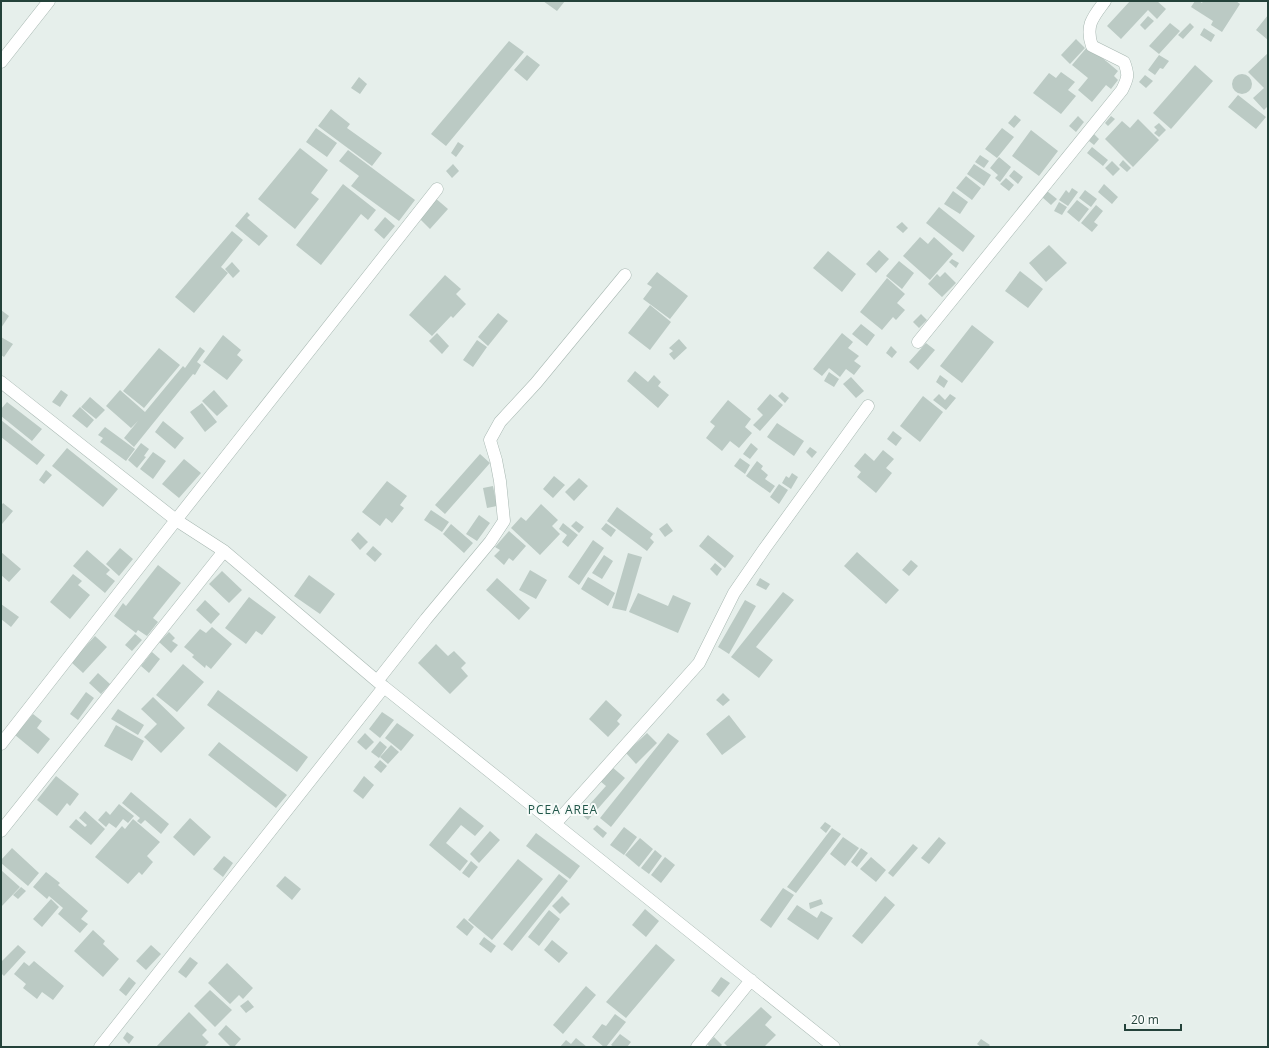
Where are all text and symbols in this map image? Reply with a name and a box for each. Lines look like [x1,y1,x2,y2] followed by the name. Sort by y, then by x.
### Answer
[528,801,598,818] district label: PCEA AREA
[1125,1006,1181,1032] scale bar
[1131,1011,1159,1028] text: 20 m

